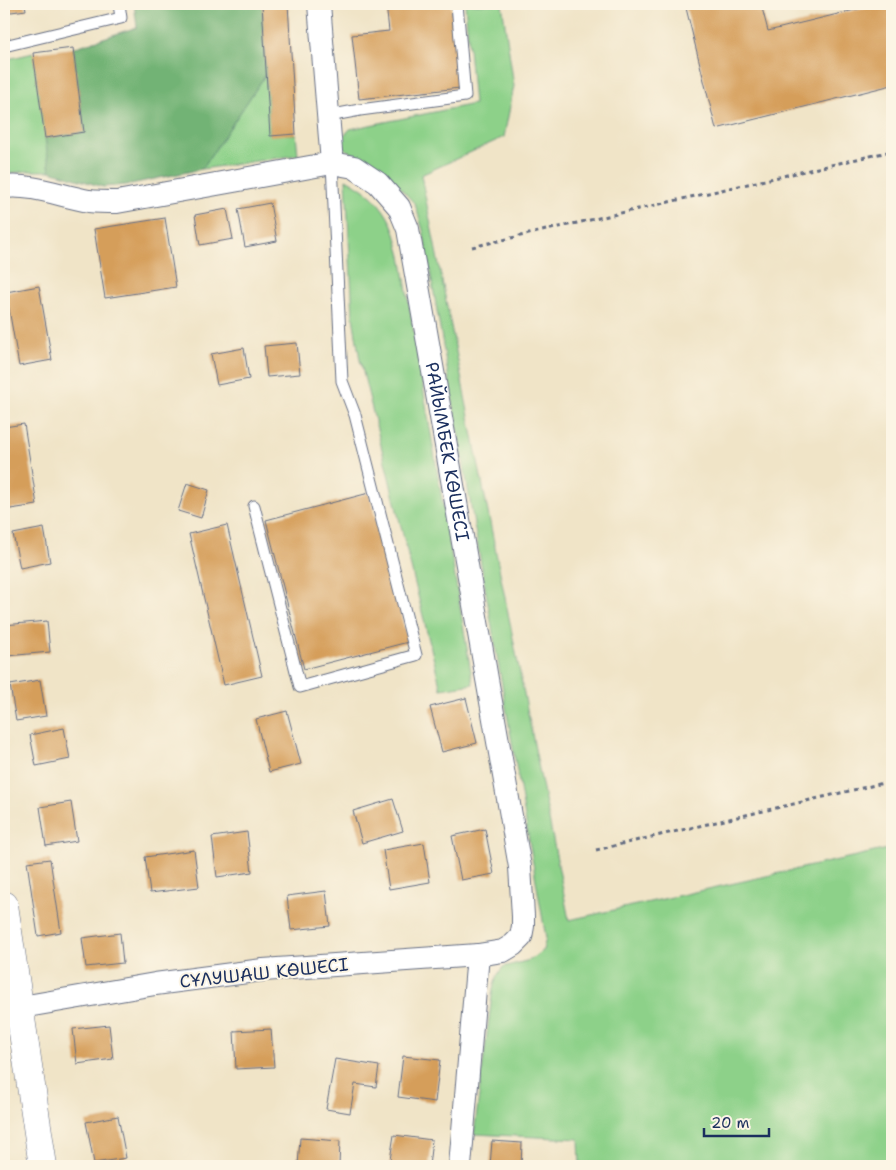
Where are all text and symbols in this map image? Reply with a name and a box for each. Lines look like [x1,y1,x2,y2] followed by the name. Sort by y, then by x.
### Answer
[420,360,475,543] street label: РАЙЫМБЕК КӨШЕСІ
[178,952,350,994] street label: СҰЛУШАШ КӨШЕСІ
[704,1105,768,1137] scale bar
[711,1113,750,1133] text: 20 m

